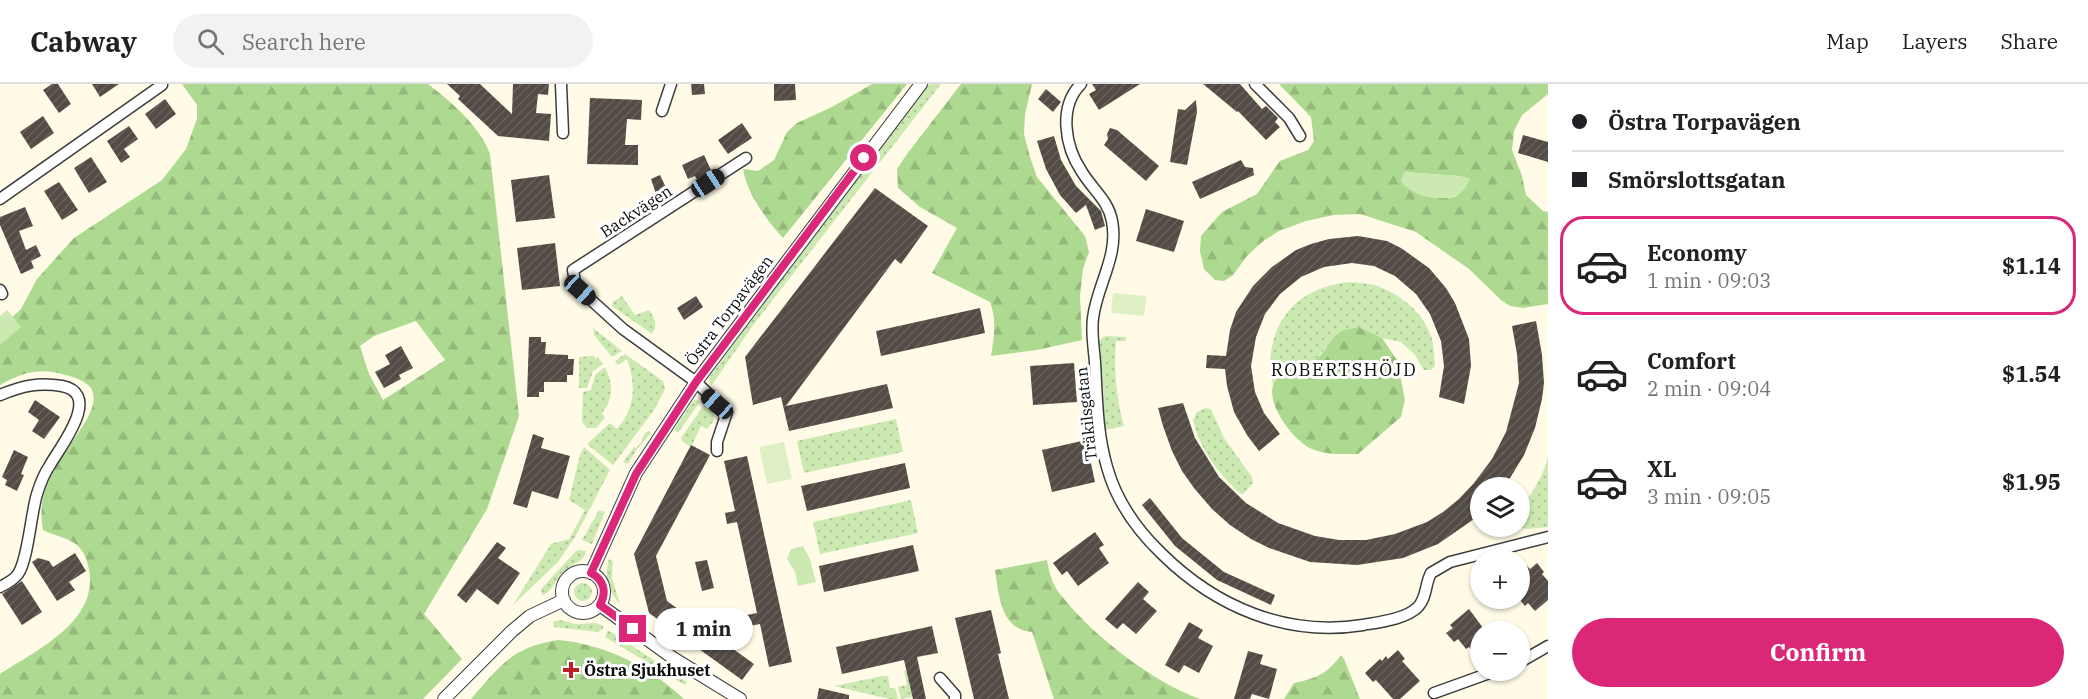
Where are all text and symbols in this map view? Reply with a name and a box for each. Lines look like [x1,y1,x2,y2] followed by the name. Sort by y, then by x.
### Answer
[173,14,593,68] search box
[30,23,137,60] text: Cabway
[194,25,227,58] icon: search
[242,27,366,56] text: Search here
[1826,27,1869,55] text: Map
[1902,27,1968,55] text: Layers
[2001,27,2058,55] text: Share
[1608,107,1801,136] text: Östra Torpavägen
[850,144,877,171] route start
[1608,165,1786,194] text: Smörslottsgatan
[688,166,728,200] car
[596,180,676,242] street label: Backvägen
[1647,238,1747,267] text: Economy
[1575,239,1629,293] icon: car
[681,251,777,369] street label: Östra Torpavägen
[2002,251,2061,280] text: $1.14
[1647,267,1771,294] text: 1 min · 09:03
[561,271,599,309] car
[1647,346,1736,375] text: Comfort
[1575,347,1629,401] icon: car
[1271,358,1417,381] district label: ROBERTSHÖJD
[2002,359,2061,388] text: $1.54
[1071,366,1101,462] street label: Träkilsgatan
[1647,375,1771,402] text: 2 min · 09:04
[698,385,736,423] car
[1647,454,1677,483] text: XL
[1575,455,1629,509] icon: car
[2002,467,2061,496] text: $1.95
[1470,477,1530,681] map controls
[1470,477,1530,537] button: layers
[1647,483,1771,510] text: 3 min · 09:05
[1470,549,1530,609] button: +
[654,608,753,650] callout: 1 min
[619,615,646,642] route end
[676,615,732,642] text: 1 min
[1572,618,2064,687] button: Confirm
[1470,621,1530,681] button: −
[584,660,710,680] place label: Östra Sjukhuset
[562,661,580,679] marker: Östra Sjukhuset

